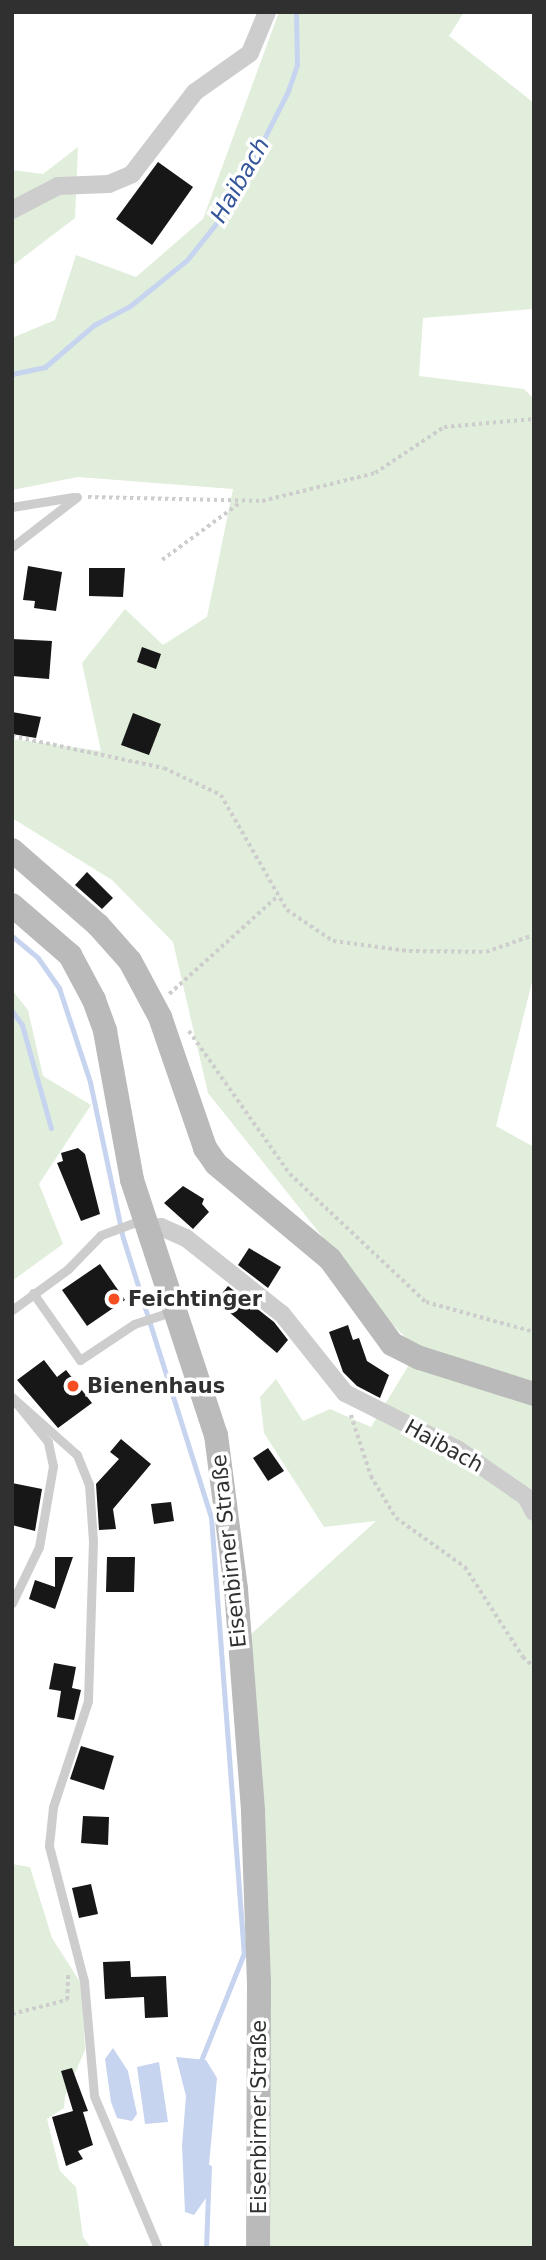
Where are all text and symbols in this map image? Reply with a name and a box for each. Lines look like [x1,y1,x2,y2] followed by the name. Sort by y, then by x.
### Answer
[205,133,275,227] water label: Haibach
[128,1286,262,1312] place label: Feichtinger
[106,1291,122,1307] marker: Feichtinger
[87,1373,225,1399] place label: Bienenhaus
[65,1378,81,1394] marker: Bienenhaus
[400,1414,488,1478] street label: Haibach
[206,1453,252,1649] street label: Eisenbirner Straße
[246,2020,272,2214] street label: Eisenbirner Straße

